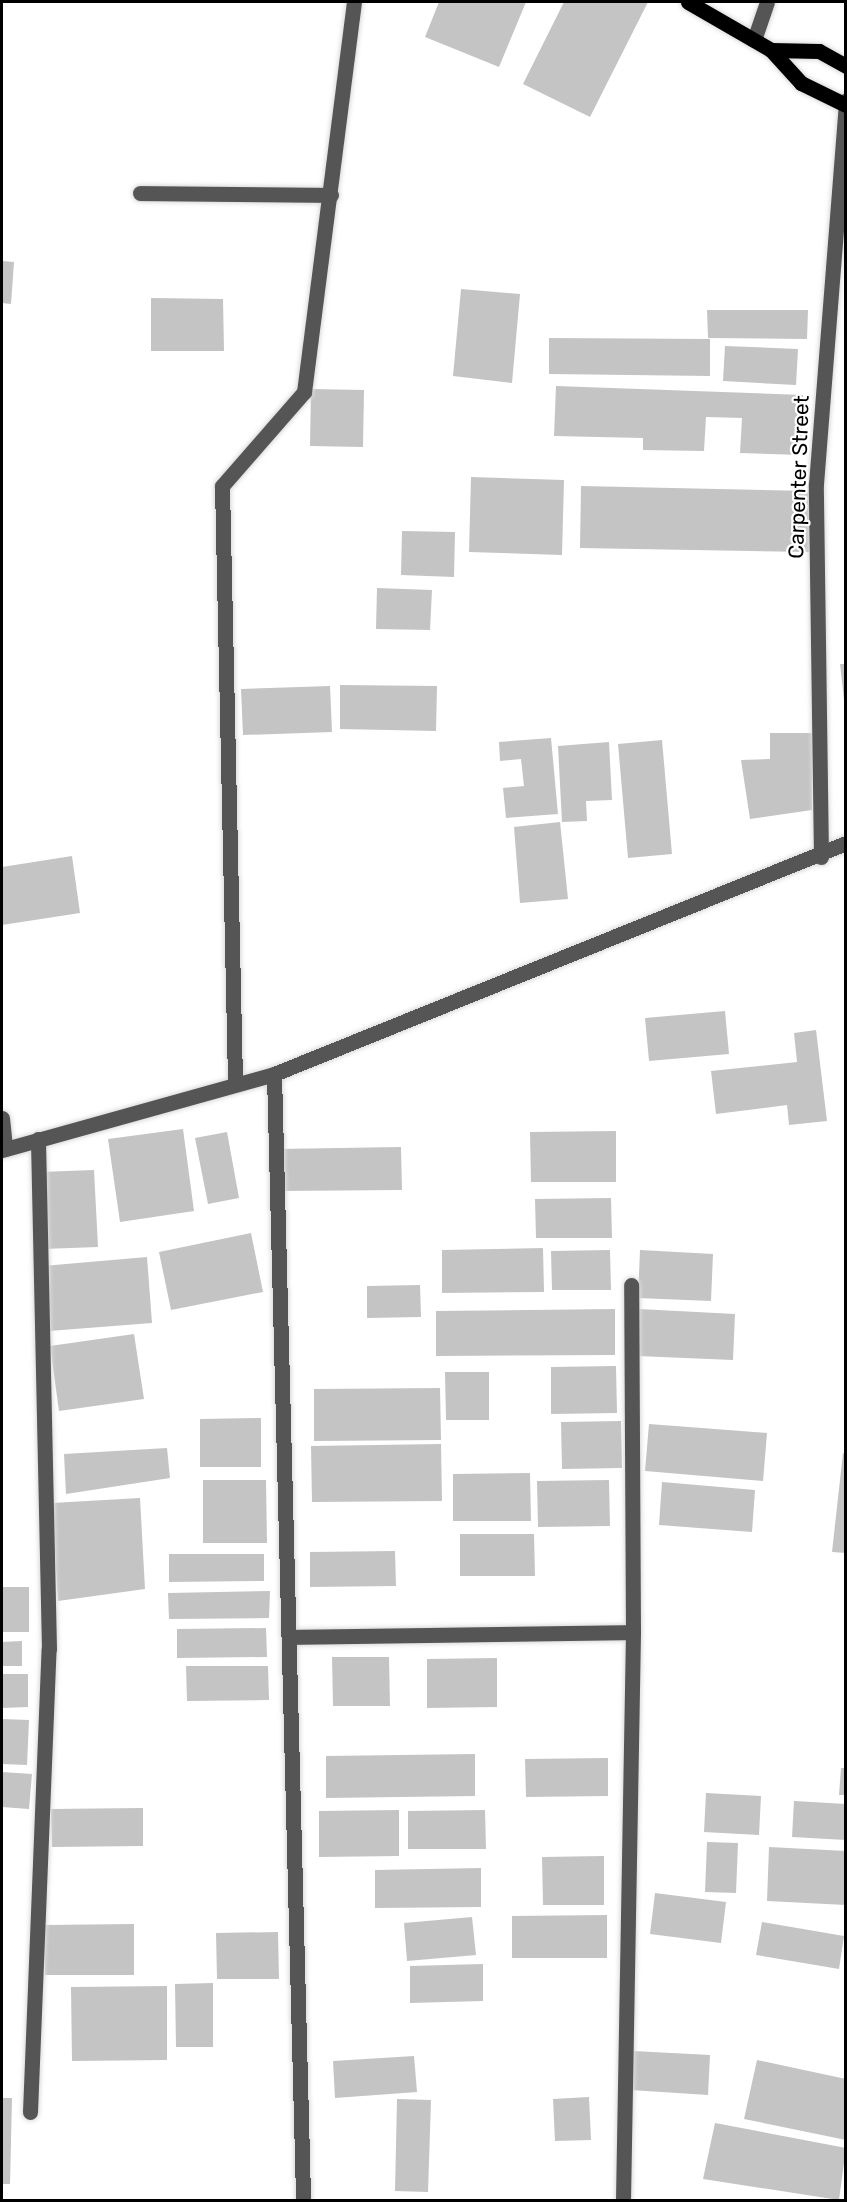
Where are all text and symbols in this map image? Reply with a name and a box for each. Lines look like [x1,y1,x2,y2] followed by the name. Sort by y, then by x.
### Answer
[784,395,814,559] street label: Carpenter Street

